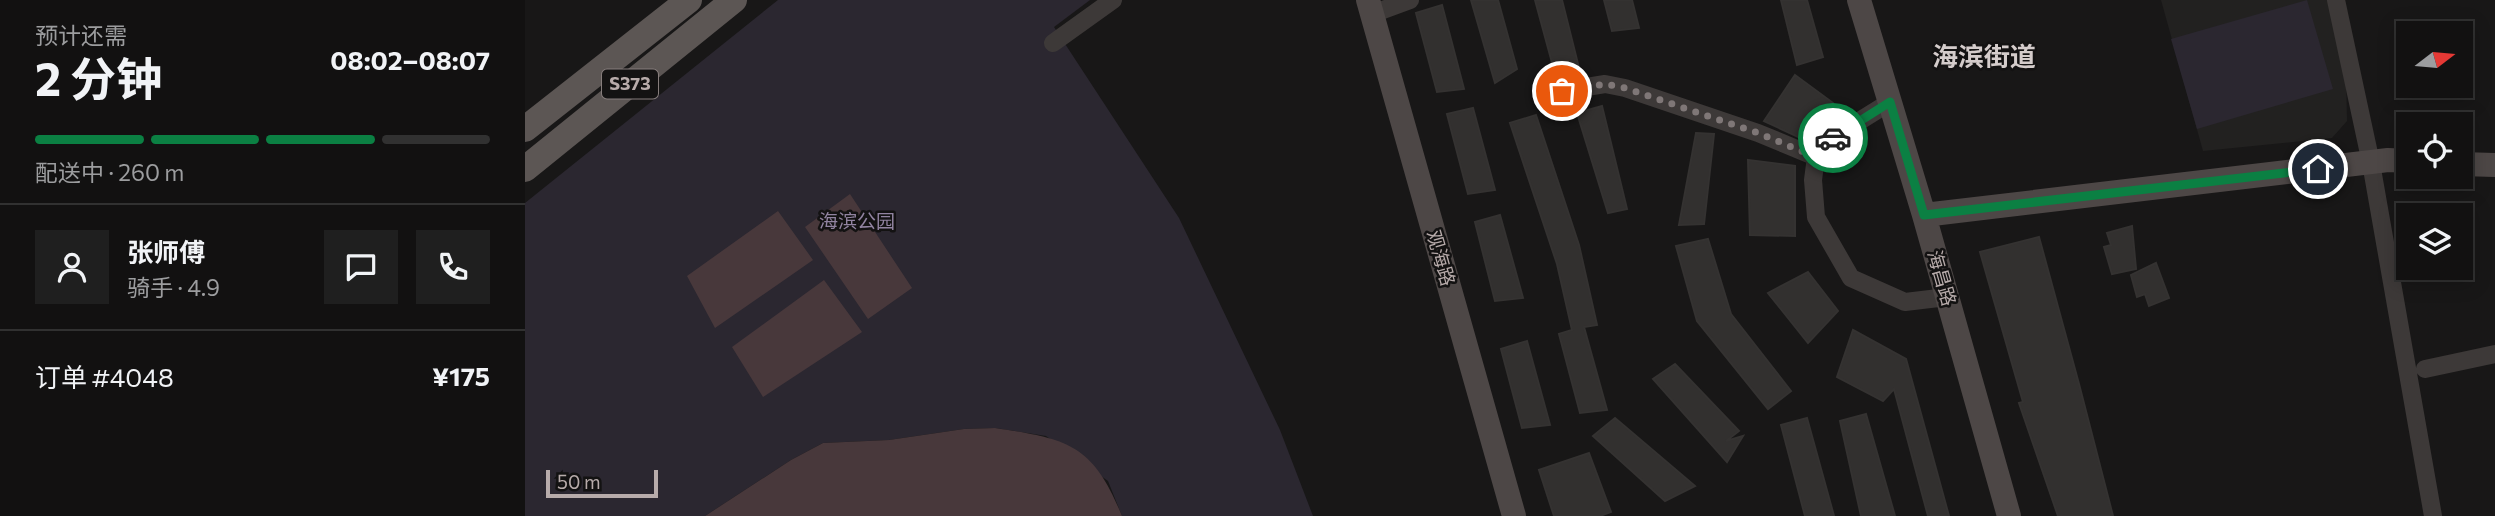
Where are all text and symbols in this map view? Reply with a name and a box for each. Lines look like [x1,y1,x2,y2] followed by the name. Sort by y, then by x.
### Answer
[35,21,127,49] text: 预计还需
[2396,21,2473,98] north arrow
[2396,21,2473,280] map controls
[1932,40,2036,71] district label: 海滨街道
[330,44,490,75] text: 08:02–08:07
[35,49,162,105] text: 2 分钟
[1532,61,1592,121] pin
[602,70,658,98] road number: S373
[1543,72,1581,110] icon: bag
[1798,103,1868,173] courier
[2396,112,2473,189] button: locate
[1814,119,1852,157] icon: car
[2288,139,2348,199] pin
[2299,150,2337,188] icon: home
[35,158,184,186] text: 配送中 · 260 m
[2396,203,2473,280] button: layers
[819,209,895,232] park label: 海滨公园
[1423,227,1460,288] street label: 观海路
[35,230,109,304] button: person
[324,230,398,304] button: chat
[416,230,490,304] button: phone
[127,236,205,267] text: 张师傅
[1924,247,1961,308] street label: 海昌路
[127,273,220,301] text: 骑手 · 4.9
[432,360,490,391] text: ¥175
[35,361,174,392] text: 订单 #4048
[546,467,658,499] scale bar
[557,470,601,493] text: 50 m

